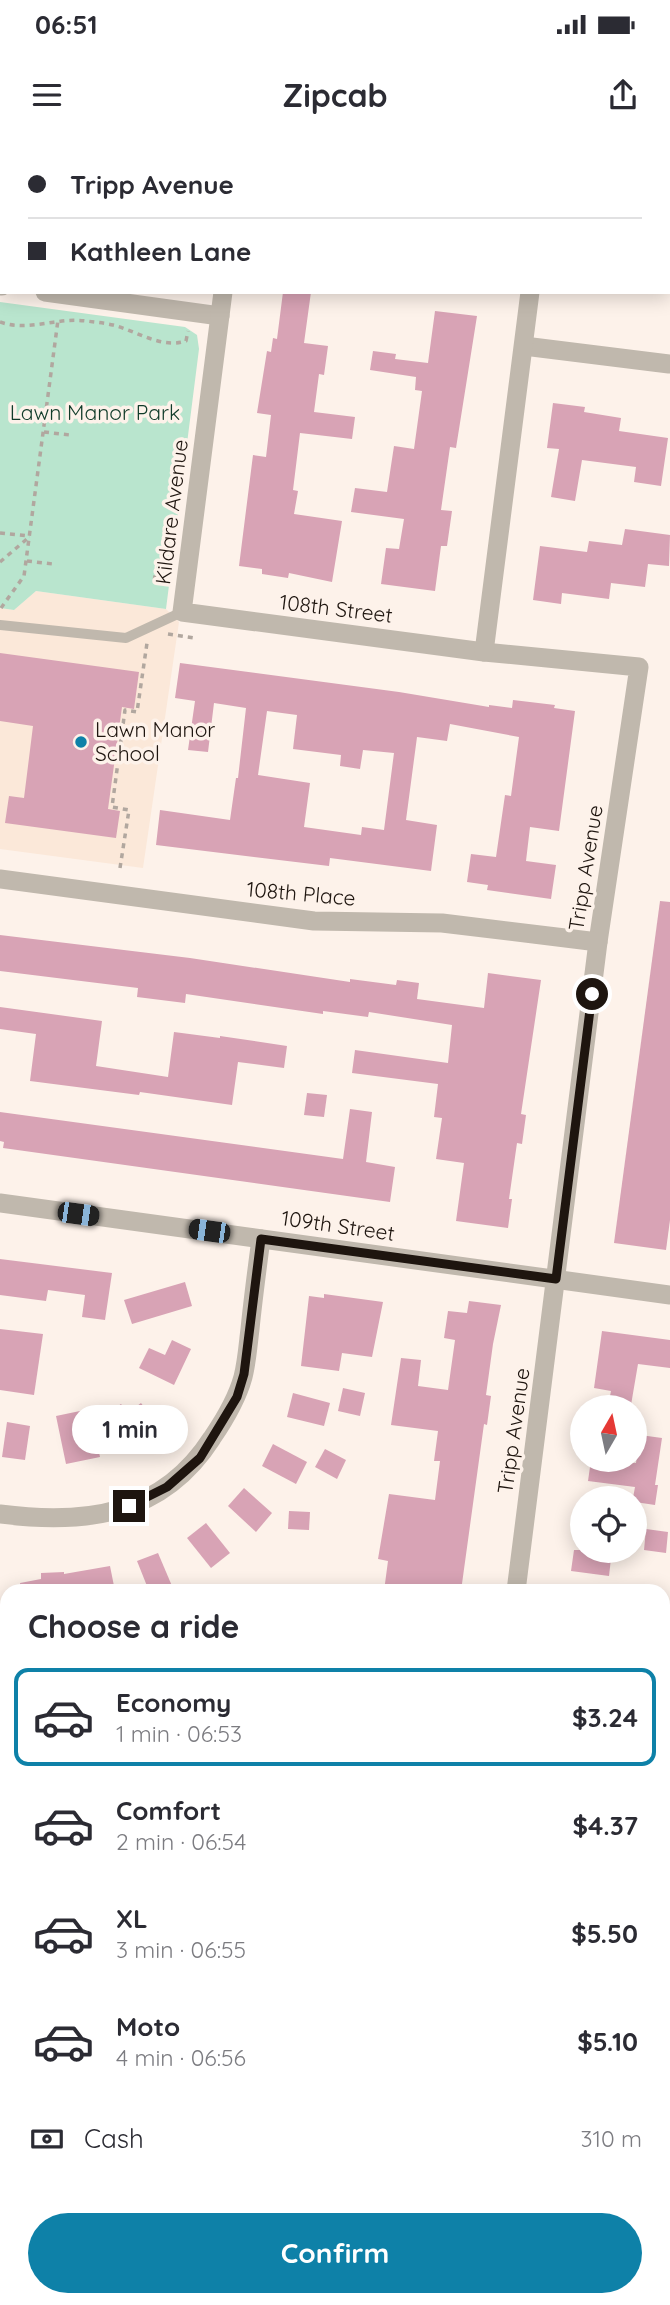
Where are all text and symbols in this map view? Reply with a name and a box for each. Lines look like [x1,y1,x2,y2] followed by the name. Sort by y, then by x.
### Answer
[35,8,98,41] text: 06:51
[282,75,388,115] text: Zipcab
[28,76,66,114] icon: menu
[604,76,642,114] icon: share
[70,168,234,201] text: Tripp Avenue
[70,235,251,268] text: Kathleen Lane
[10,399,180,425] park label: Lawn Manor Park
[149,438,193,586] street label: Kildare Avenue
[278,588,394,628] street label: 108th Street
[95,716,215,766] place label: Lawn Manor School
[73,734,89,750] marker: Lawn Manor School
[562,803,608,933] street label: Tripp Avenue
[246,875,357,911] street label: 108th Place
[576,978,608,1010] route start
[56,1201,101,1227] car
[280,1204,396,1246] street label: 109th Street
[187,1218,232,1244] car
[491,1366,535,1496] street label: Tripp Avenue
[570,1395,648,1472] north arrow
[570,1395,647,1563] map controls
[71,1404,187,1454] callout: 1 min
[102,1415,158,1444] text: 1 min
[570,1486,647,1563] button: locate
[113,1490,145,1522] route end
[28,1606,240,1646] text: Choose a ride
[32,1686,95,1749] icon: car
[116,1686,231,1719] text: Economy
[572,1701,638,1734] text: $3.24
[116,1719,242,1748] text: 1 min · 06:53
[32,1794,95,1857] icon: car
[116,1794,221,1827] text: Comfort
[572,1809,638,1842] text: $4.37
[116,1827,246,1856] text: 2 min · 06:54
[32,1902,95,1965] icon: car
[116,1902,148,1935] text: XL
[571,1917,638,1950] text: $5.50
[116,1935,246,1964] text: 3 min · 06:55
[32,2010,95,2073] icon: car
[116,2010,180,2043] text: Moto
[577,2025,638,2058] text: $5.10
[116,2043,246,2072] text: 4 min · 06:56
[28,2120,66,2158] icon: cash
[84,2122,144,2155] text: Cash
[580,2124,642,2153] text: 310 m
[28,2213,642,2293] button: Confirm

